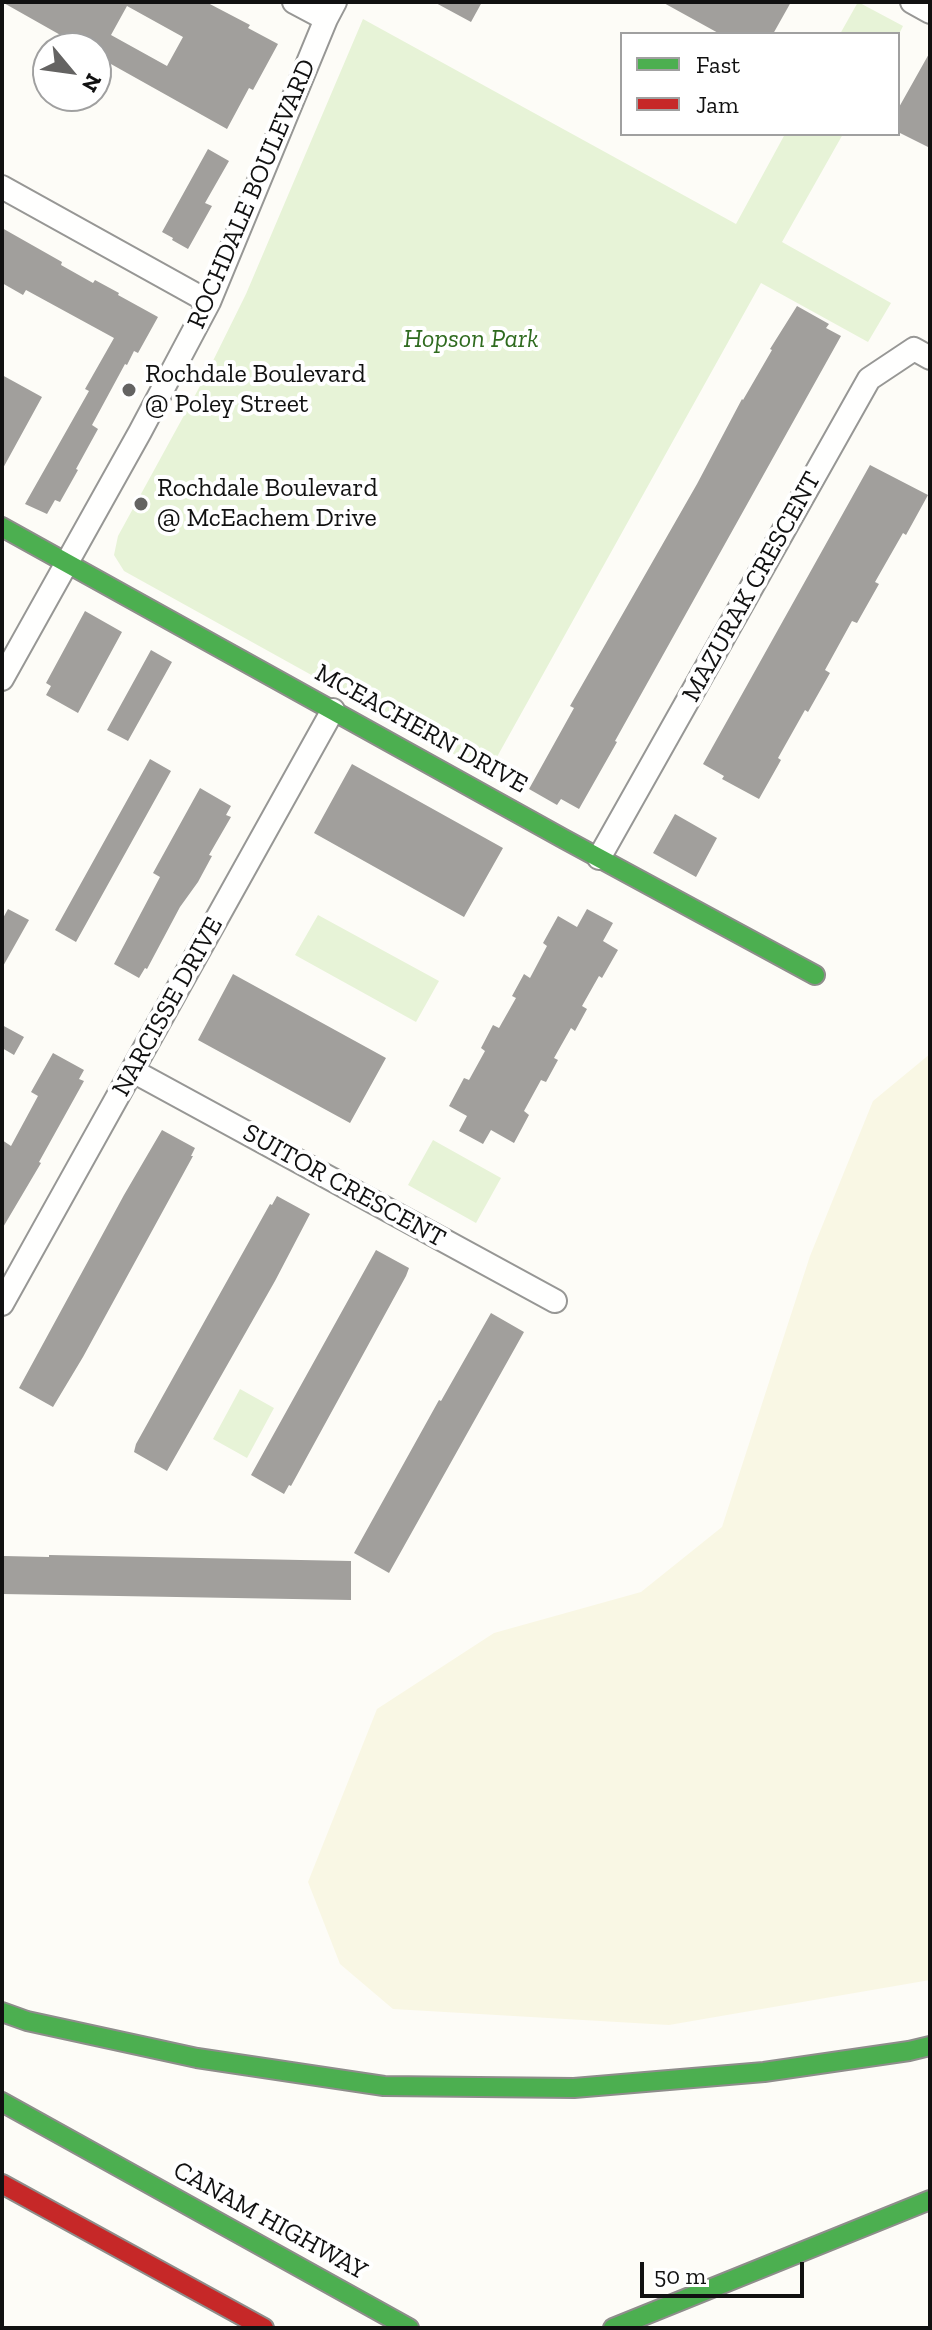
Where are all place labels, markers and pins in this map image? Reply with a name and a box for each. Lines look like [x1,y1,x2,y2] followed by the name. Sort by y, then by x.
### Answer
[145,359,366,420] place label: Rochdale Boulevard @ Poley Street
[120,381,138,399] marker: Rochdale Boulevard @ Poley Street
[157,473,378,534] place label: Rochdale Boulevard @ McEachem Drive
[132,495,150,513] marker: Rochdale Boulevard @ McEachem Drive

